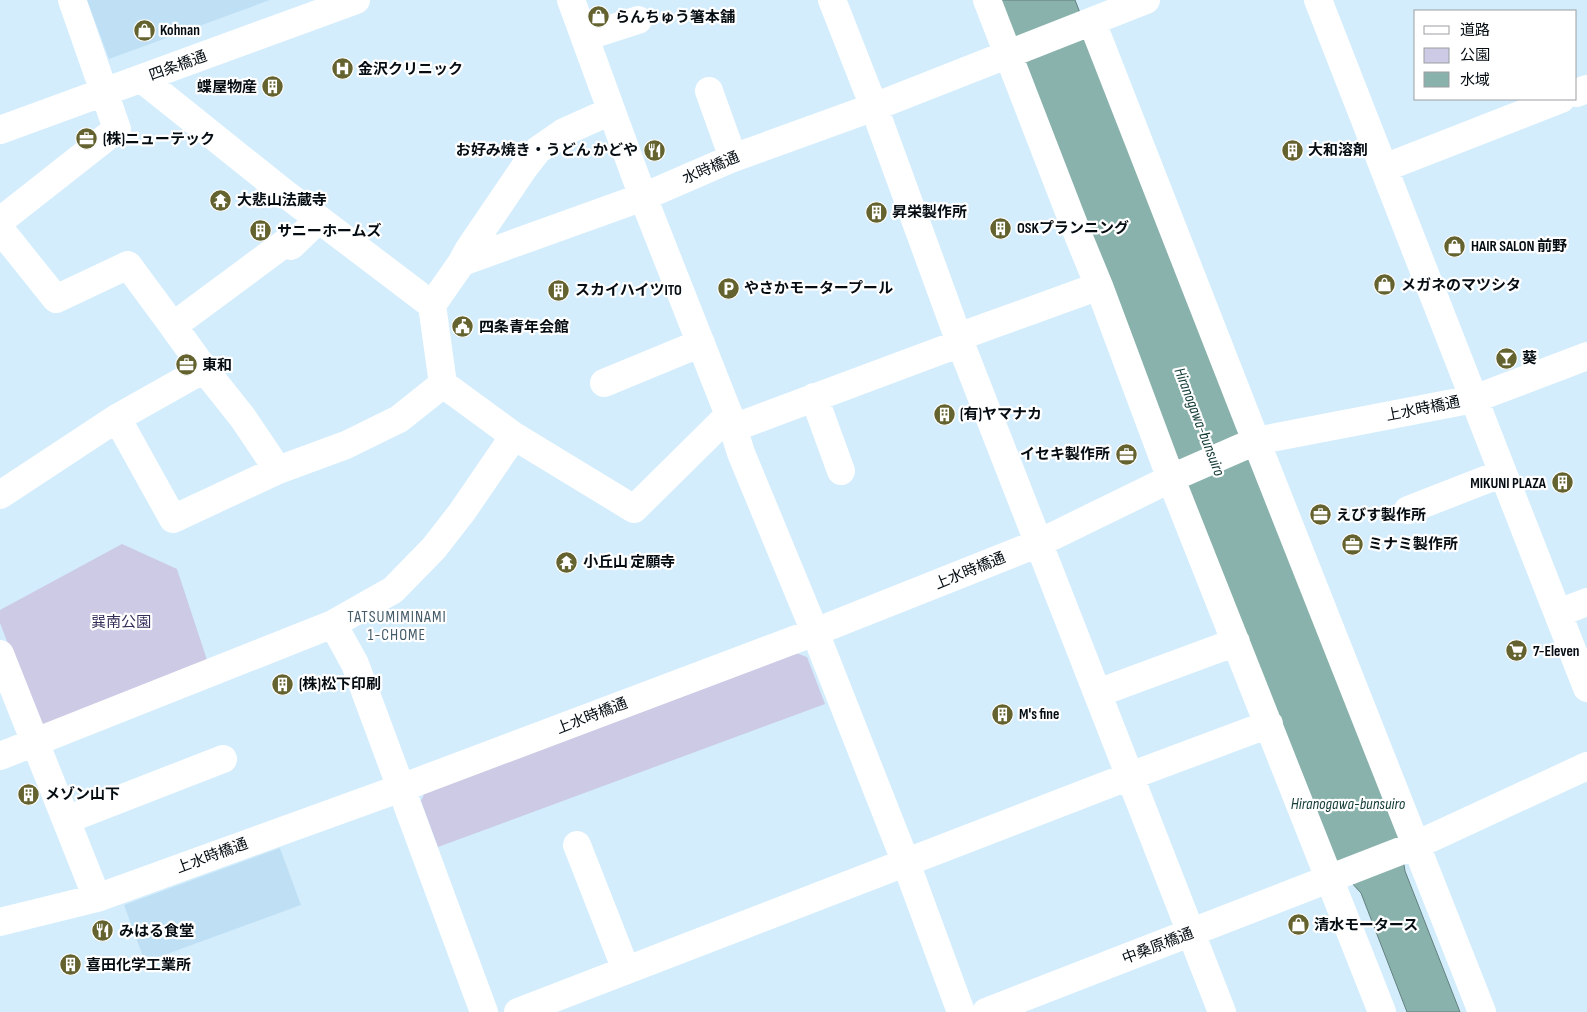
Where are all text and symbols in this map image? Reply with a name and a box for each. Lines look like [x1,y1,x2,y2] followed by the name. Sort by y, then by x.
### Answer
[587,5,611,29] shop icon: らんちゅう箸本舗
[615,8,735,27] place label: らんちゅう箸本舗
[1414,10,1577,100] legend
[132,18,156,42] shop icon: Kohnan
[160,21,200,40] place label: Kohnan
[1460,21,1490,40] text: 道路
[1460,46,1490,65] text: 公園
[147,47,209,85] street label: 四条橋通
[330,57,354,81] hospital icon: 金沢クリニック
[358,60,463,79] place label: 金沢クリニック
[1460,71,1490,90] text: 水域
[261,75,285,99] building icon: 蝶屋物産
[197,78,257,97] place label: 蝶屋物産
[75,127,99,151] office icon: (株)ニューテック
[103,130,215,149] place label: (株)ニューテック
[642,138,666,162] restaurant icon: お好み焼き・うどん かどや
[1280,138,1304,162] building icon: 大和溶剤
[456,141,638,160] place label: お好み焼き・うどん かどや
[1308,141,1368,160] place label: 大和溶剤
[680,148,742,188] street label: 水時橋通
[209,188,233,212] temple icon: 大悲山法蔵寺
[237,191,327,210] place label: 大悲山法蔵寺
[864,200,888,224] building icon: 昇栄製作所
[892,203,967,222] place label: 昇栄製作所
[989,216,1013,240] building icon: OSKプランニング
[249,219,273,243] building icon: サニーホームズ
[1017,219,1129,238] place label: OSKプランニング
[277,222,382,241] place label: サニーホームズ
[1443,234,1467,258] shop icon: HAIR SALON 前野
[1471,237,1567,256] place label: HAIR SALON 前野
[1373,273,1397,297] shop icon: メガネのマツシタ
[716,276,740,300] parking icon: やさかモータープール
[1401,276,1521,295] place label: メガネのマツシタ
[547,278,571,302] building icon: スカイハイツITO
[744,279,893,298] place label: やさかモータープール
[575,281,682,300] place label: スカイハイツITO
[451,315,475,339] public building icon: 四条青年会館
[479,318,569,337] place label: 四条青年会館
[1494,346,1518,370] bar icon: 葵
[1522,349,1537,368] place label: 葵
[174,353,198,377] office icon: 東和
[202,356,232,375] place label: 東和
[1170,365,1229,479] water label: Hiranogawa-bunsuiro
[1384,393,1462,425] street label: 上水時橋通
[932,402,956,426] building icon: (有)ヤマナカ
[960,405,1042,424] place label: (有)ヤマナカ
[1114,442,1138,466] office icon: イセキ製作所
[1020,445,1110,464] place label: イセキ製作所
[1550,471,1574,495] building icon: MIKUNI PLAZA
[1470,474,1547,493] place label: MIKUNI PLAZA
[1308,503,1332,527] office icon: えびす製作所
[1336,506,1426,525] place label: えびす製作所
[1340,532,1364,556] office icon: ミナミ製作所
[1368,535,1458,554] place label: ミナミ製作所
[932,548,1008,594] street label: 上水時橋通
[555,550,579,574] temple icon: 小丘山 定願寺
[583,553,675,572] place label: 小丘山 定願寺
[347,608,447,645] district label: TATSUMIMINAMI 1-CHOME
[91,613,151,632] park label: 巽南公園
[1505,639,1529,663] supermarket icon: 7-Eleven
[1533,642,1580,661] place label: 7-Eleven
[271,672,295,696] building icon: (株)松下印刷
[299,675,381,694] place label: (株)松下印刷
[554,694,630,738] street label: 上水時橋通
[991,702,1015,726] building icon: M's fine
[1019,705,1059,724] place label: M's fine
[17,782,41,806] building icon: メゾン山下
[45,785,120,804] place label: メゾン山下
[1291,795,1406,814] water label: Hiranogawa-bunsuiro
[174,834,250,878] street label: 上水時橋通
[1286,913,1310,937] shop icon: 清水モータース
[1314,916,1418,935] place label: 清水モータース
[91,919,115,943] restaurant icon: みはる食堂
[119,922,194,941] place label: みはる食堂
[1120,924,1196,968] street label: 中桑原橋通
[58,953,82,977] building icon: 喜田化学工業所
[86,956,191,975] place label: 喜田化学工業所

